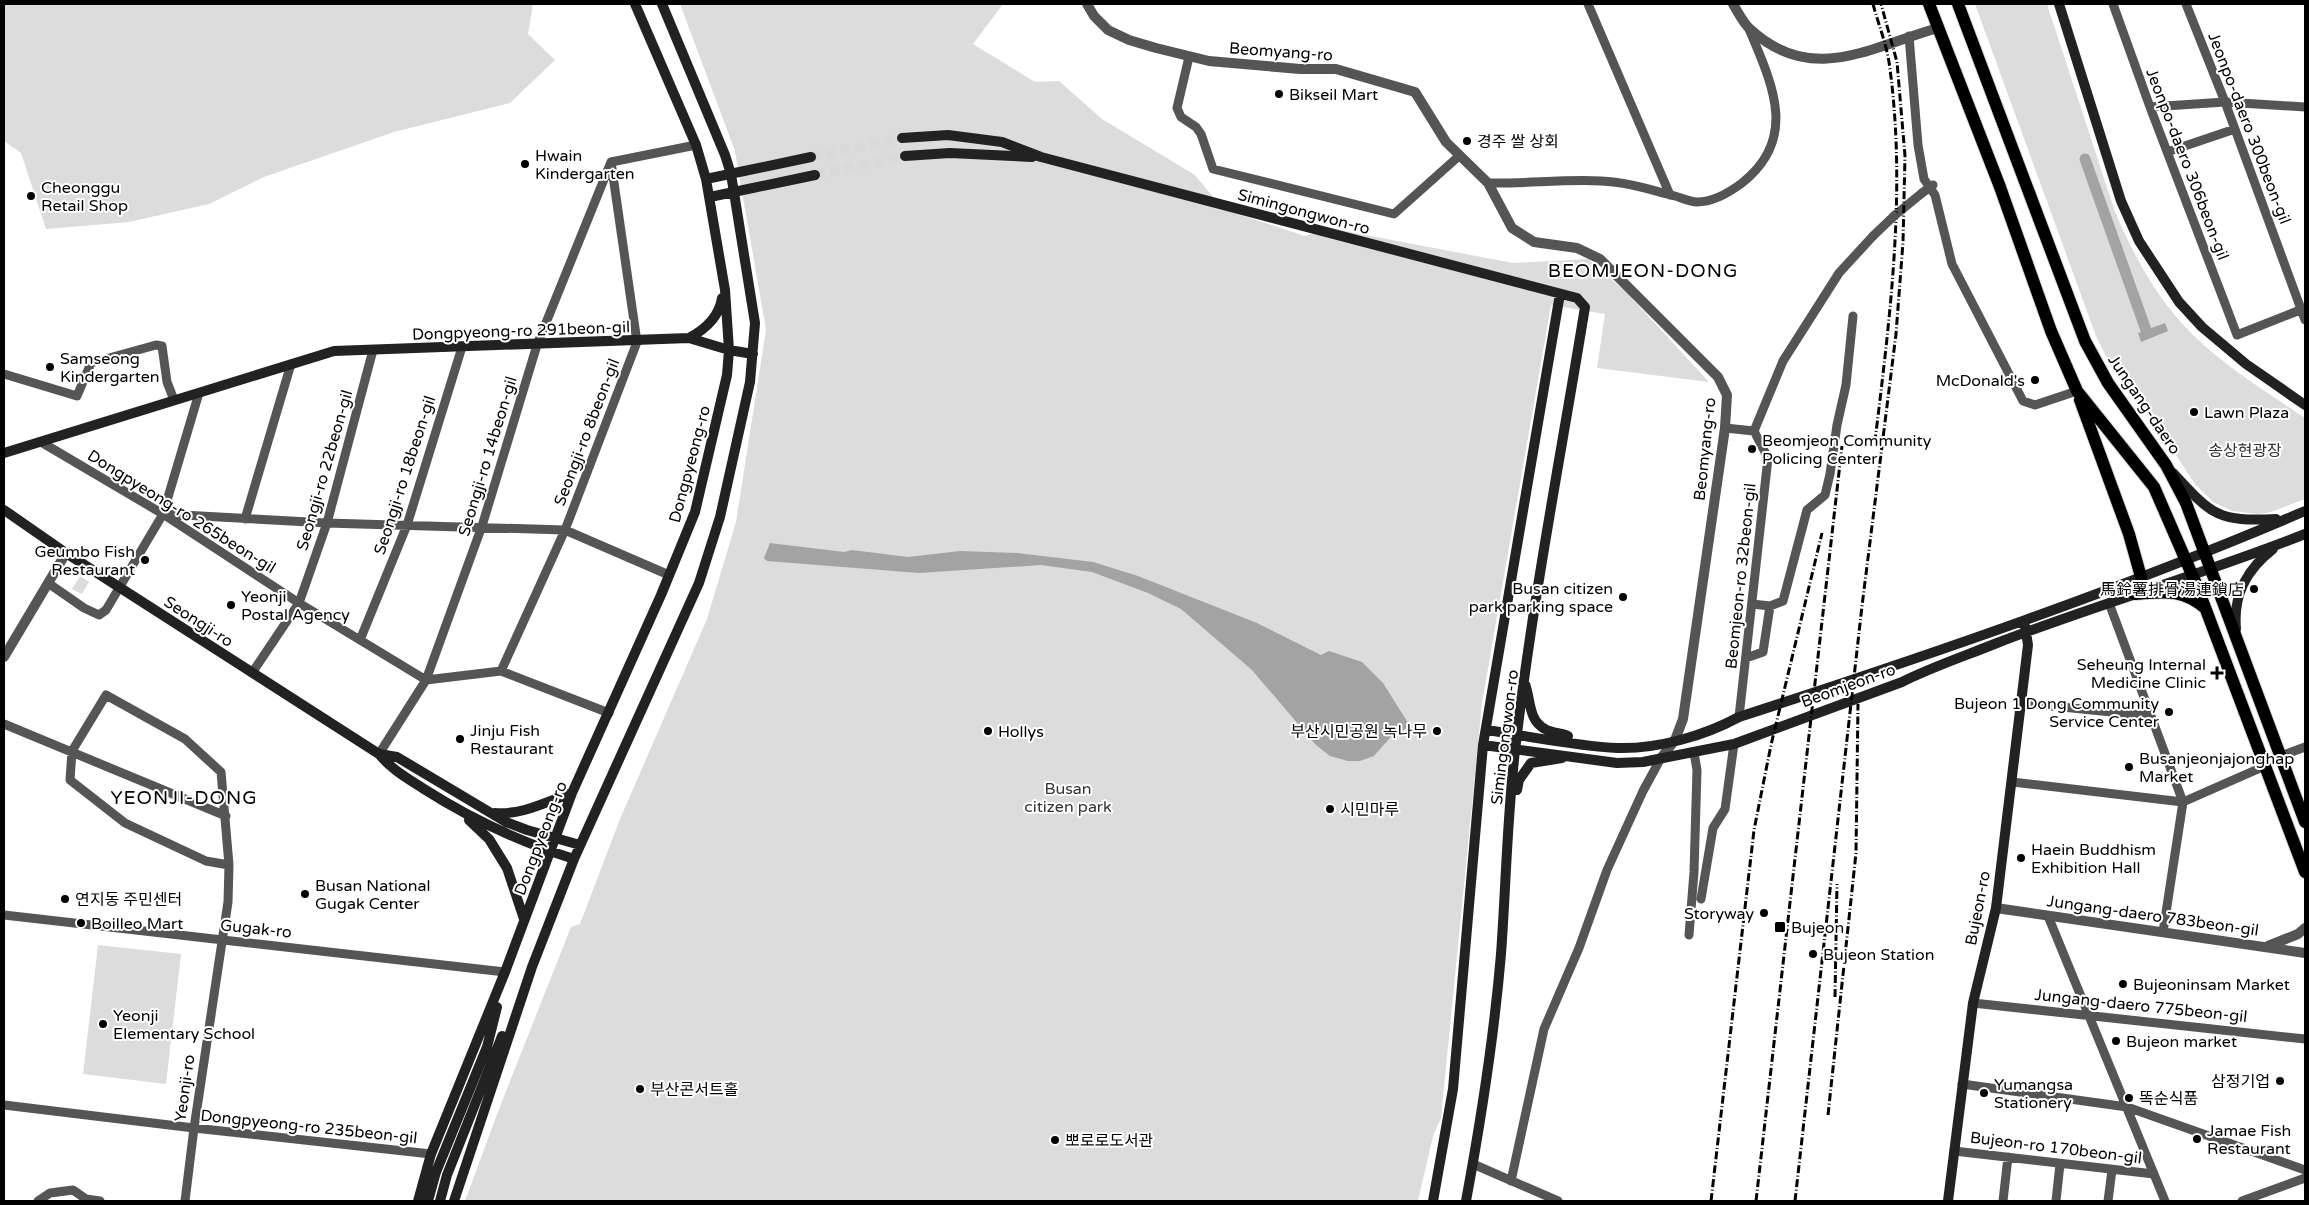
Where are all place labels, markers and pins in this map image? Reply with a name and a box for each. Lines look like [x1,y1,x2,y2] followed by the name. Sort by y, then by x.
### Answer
[1289,85,1378,105] place label: Bikseil Mart
[1273,88,1285,100] marker: Bikseil Mart
[1477,132,1559,152] place label: 경주 쌀 상회
[1461,135,1473,147] marker: 경주 쌀 상회
[535,146,635,184] place label: Hwain Kindergarten
[519,158,531,170] marker: Hwain Kindergarten
[41,178,128,216] place label: Cheonggu Retail Shop
[25,190,37,202] marker: Cheonggu Retail Shop
[60,349,160,387] place label: Samseong Kindergarten
[44,361,56,373] marker: Samseong Kindergarten
[1936,371,2025,391] place label: McDonald's
[2029,374,2041,386] marker: McDonald's
[2204,403,2289,423] place label: Lawn Plaza
[2188,406,2200,418] marker: Lawn Plaza
[1762,431,1932,469] place label: Beomjeon Community Policing Center
[1746,443,1758,455] marker: Beomjeon Community Policing Center
[34,542,135,580] place label: Geumbo Fish Restaurant
[139,554,151,566] marker: Geumbo Fish Restaurant
[1469,579,1613,617] place label: Busan citizen park parking space
[2100,580,2244,600] place label: 馬鈴薯排骨湯連鎖店
[2248,583,2260,595] marker: 馬鈴薯排骨湯連鎖店
[241,587,350,625] place label: Yeonji Postal Agency
[1617,591,1629,603] marker: Busan citizen park parking space
[225,599,237,611] marker: Yeonji Postal Agency
[2077,655,2206,693] place label: Seheung Internal Medicine Clinic
[2210,666,2224,680] marker: Seheung Internal Medicine Clinic
[1954,694,2160,732] place label: Bujeon 1 Dong Community Service Center
[2163,706,2175,718] marker: Bujeon 1 Dong Community Service Center
[470,721,554,759] place label: Jinju Fish Restaurant
[998,722,1044,742] place label: Hollys
[1290,722,1427,742] place label: 부산시민공원 녹나무
[982,725,994,737] marker: Hollys
[1431,725,1443,737] marker: 부산시민공원 녹나무
[454,733,466,745] marker: Jinju Fish Restaurant
[2139,749,2294,787] place label: Busanjeonjajonghap Market
[2123,761,2135,773] marker: Busanjeonjajonghap Market
[1340,800,1399,820] place label: 시민마루
[1324,803,1336,815] marker: 시민마루
[2031,840,2156,878] place label: Haein Buddhism Exhibition Hall
[2015,852,2027,864] marker: Haein Buddhism Exhibition Hall
[315,876,431,914] place label: Busan National Gugak Center
[299,888,311,900] marker: Busan National Gugak Center
[75,890,182,910] place label: 연지동 주민센터
[59,893,71,905] marker: 연지동 주민센터
[1684,904,1754,924] place label: Storyway
[1758,907,1770,919] marker: Storyway
[91,914,183,934] place label: Boilleo Mart
[75,917,87,929] marker: Boilleo Mart
[1791,918,1844,938] place label: Bujeon
[1773,920,1787,934] marker: Bujeon
[1823,945,1934,965] place label: Bujeon Station
[1807,948,1819,960] marker: Bujeon Station
[2133,975,2290,995] place label: Bujeoninsam Market
[2117,978,2129,990] marker: Bujeoninsam Market
[113,1006,255,1044] place label: Yeonji Elementary School
[97,1018,109,1030] marker: Yeonji Elementary School
[2126,1032,2237,1052] place label: Bujeon market
[2110,1035,2122,1047] marker: Bujeon market
[2211,1072,2270,1092] place label: 삼정기업
[1994,1075,2073,1113] place label: Yumangsa Stationery
[2274,1075,2286,1087] marker: 삼정기업
[650,1080,739,1100] place label: 부산콘서트홀
[634,1083,646,1095] marker: 부산콘서트홀
[1978,1087,1990,1099] marker: Yumangsa Stationery
[2139,1089,2198,1109] place label: 똑순식품
[2123,1092,2135,1104] marker: 똑순식품
[2207,1121,2291,1159] place label: Jamae Fish Restaurant
[1065,1131,1154,1151] place label: 뽀로로도서관
[2191,1133,2203,1145] marker: Jamae Fish Restaurant
[1049,1134,1061,1146] marker: 뽀로로도서관

